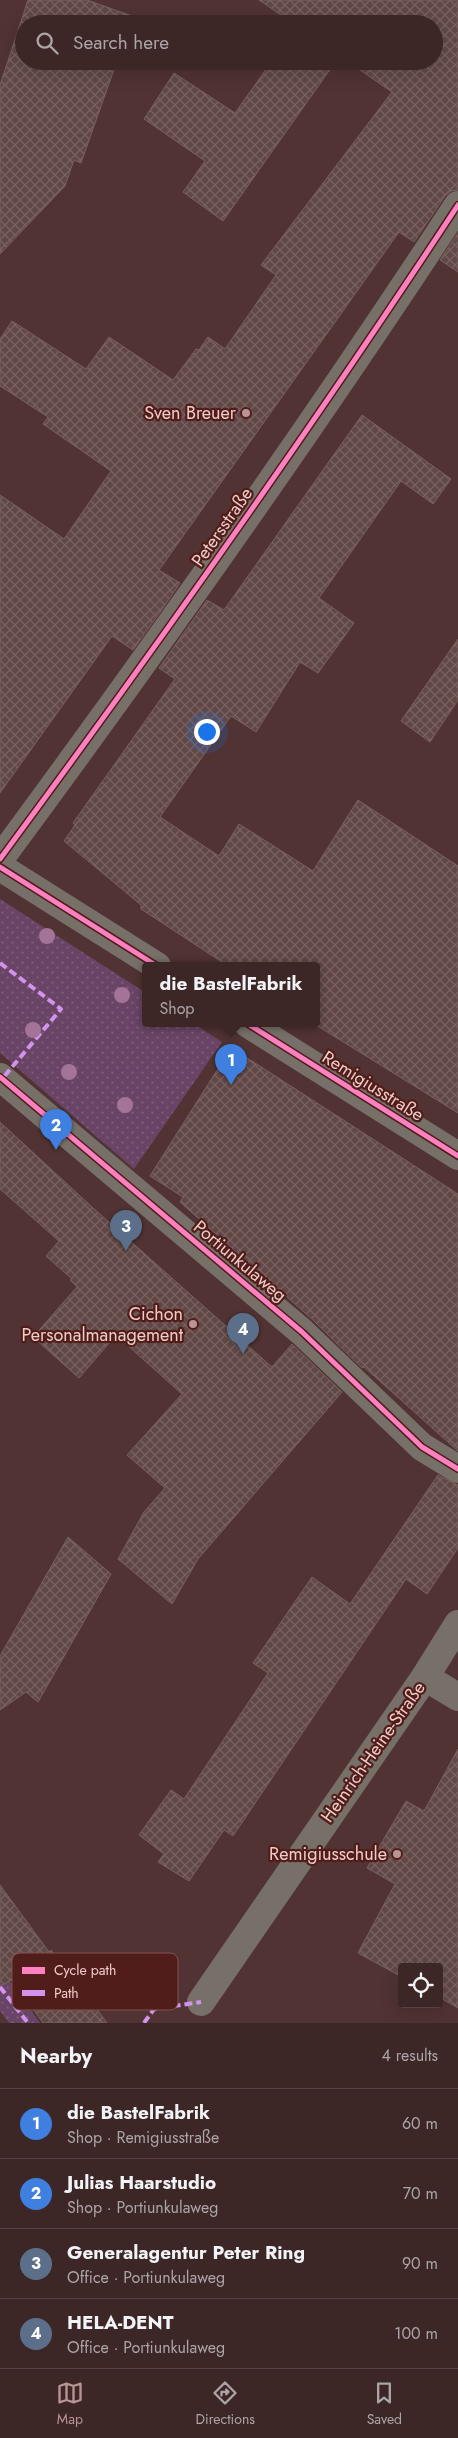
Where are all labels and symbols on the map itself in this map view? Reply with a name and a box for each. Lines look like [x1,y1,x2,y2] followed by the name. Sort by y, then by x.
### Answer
[144,400,237,426] place label: Sven Breuer
[240,407,252,419] marker: Sven Breuer
[185,482,259,572] street label: Petersstraße
[194,719,220,745] your location
[215,1044,247,1085] pin: 1
[317,1044,429,1128] street label: Remigiusstraße
[40,1109,72,1150] pin: 2
[110,1210,142,1251] pin: 3
[188,1214,292,1308] street label: Portiunkulaweg
[21,1301,184,1348] place label: Cichon Personalmanagement
[227,1313,259,1354] pin: 4
[187,1318,199,1330] marker: Cichon Personalmanagement
[315,1676,431,1828] street label: Heinrich-Heine-Straße
[269,1841,387,1867] place label: Remigiusschule
[391,1848,403,1860] marker: Remigiusschule
[12,1953,178,2010] legend
[54,1960,116,1980] text: Cycle path
[54,1983,79,2003] text: Path

